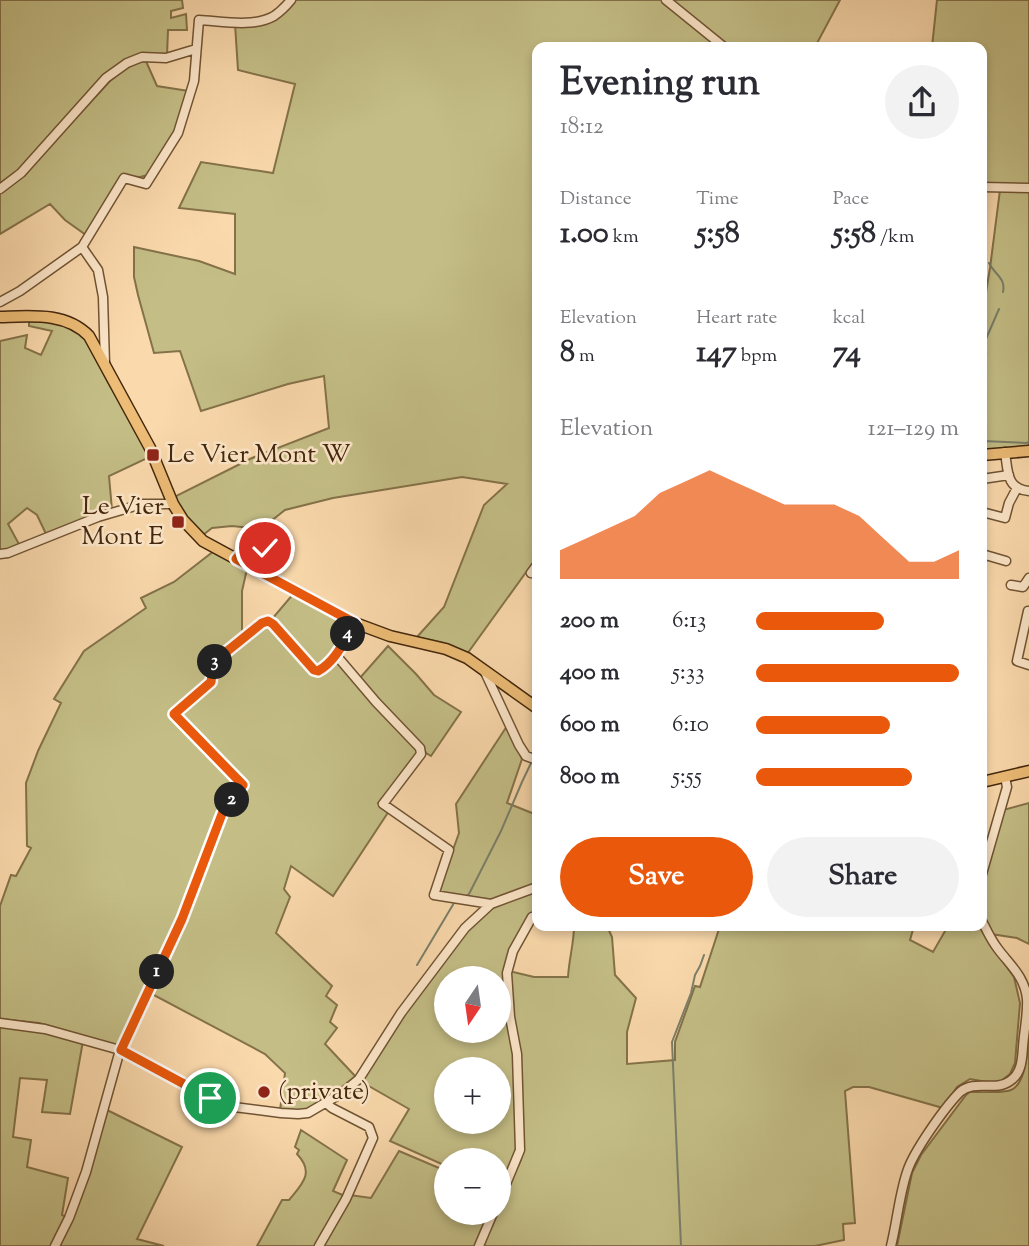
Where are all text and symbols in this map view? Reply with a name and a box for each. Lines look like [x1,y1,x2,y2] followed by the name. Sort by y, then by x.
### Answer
[560,58,760,112] text: Evening run
[885,65,959,139] button: share
[560,111,604,144] text: 18:12
[560,186,632,213] text: Distance
[696,186,739,213] text: Time
[833,186,869,213] text: Pace
[560,213,609,256] text: 1.00
[696,213,740,256] text: 5:58
[833,213,876,256] text: 5:58
[609,224,639,251] text: km
[876,224,914,251] text: /km
[560,305,637,332] text: Elevation
[696,305,777,332] text: Heart rate
[833,305,865,332] text: kcal
[560,332,575,375] text: 8
[696,332,737,375] text: 147
[833,332,861,375] text: 74
[575,343,595,370] text: m
[737,343,777,370] text: bpm
[560,413,653,446] text: Elevation
[868,413,959,446] text: 121–129 m
[167,437,351,474] place label: Le Vier Mont W
[145,447,161,463] marker: Le Vier Mont W
[81,489,164,556] place label: Le Vier Mont E
[170,514,186,530] marker: Le Vier Mont E
[235,518,295,578] pin
[246,529,284,567] icon: check
[560,605,619,638] text: 200 m
[672,605,706,638] text: 6:13
[330,616,366,652] pin: 4
[343,620,352,647] text: 4
[198,644,232,680] pin: 3
[211,648,218,675] text: 3
[560,657,620,690] text: 400 m
[672,657,704,690] text: 5:33
[560,709,620,742] text: 600 m
[672,709,709,742] text: 6:10
[560,761,620,794] text: 800 m
[672,761,702,794] text: 5:55
[215,782,250,818] pin: 2
[227,786,236,813] text: 2
[560,837,753,917] button: Save
[767,837,959,917] button: Share
[140,954,174,990] pin: 1
[153,958,160,985] text: 1
[434,966,511,1043] north arrow
[434,966,511,1225] map controls
[434,1057,511,1134] button: +
[180,1068,240,1128] pin
[278,1074,370,1111] place label: (private)
[191,1079,229,1117] icon: arrive
[256,1084,272,1100] marker: (private)
[434,1148,511,1225] button: −

